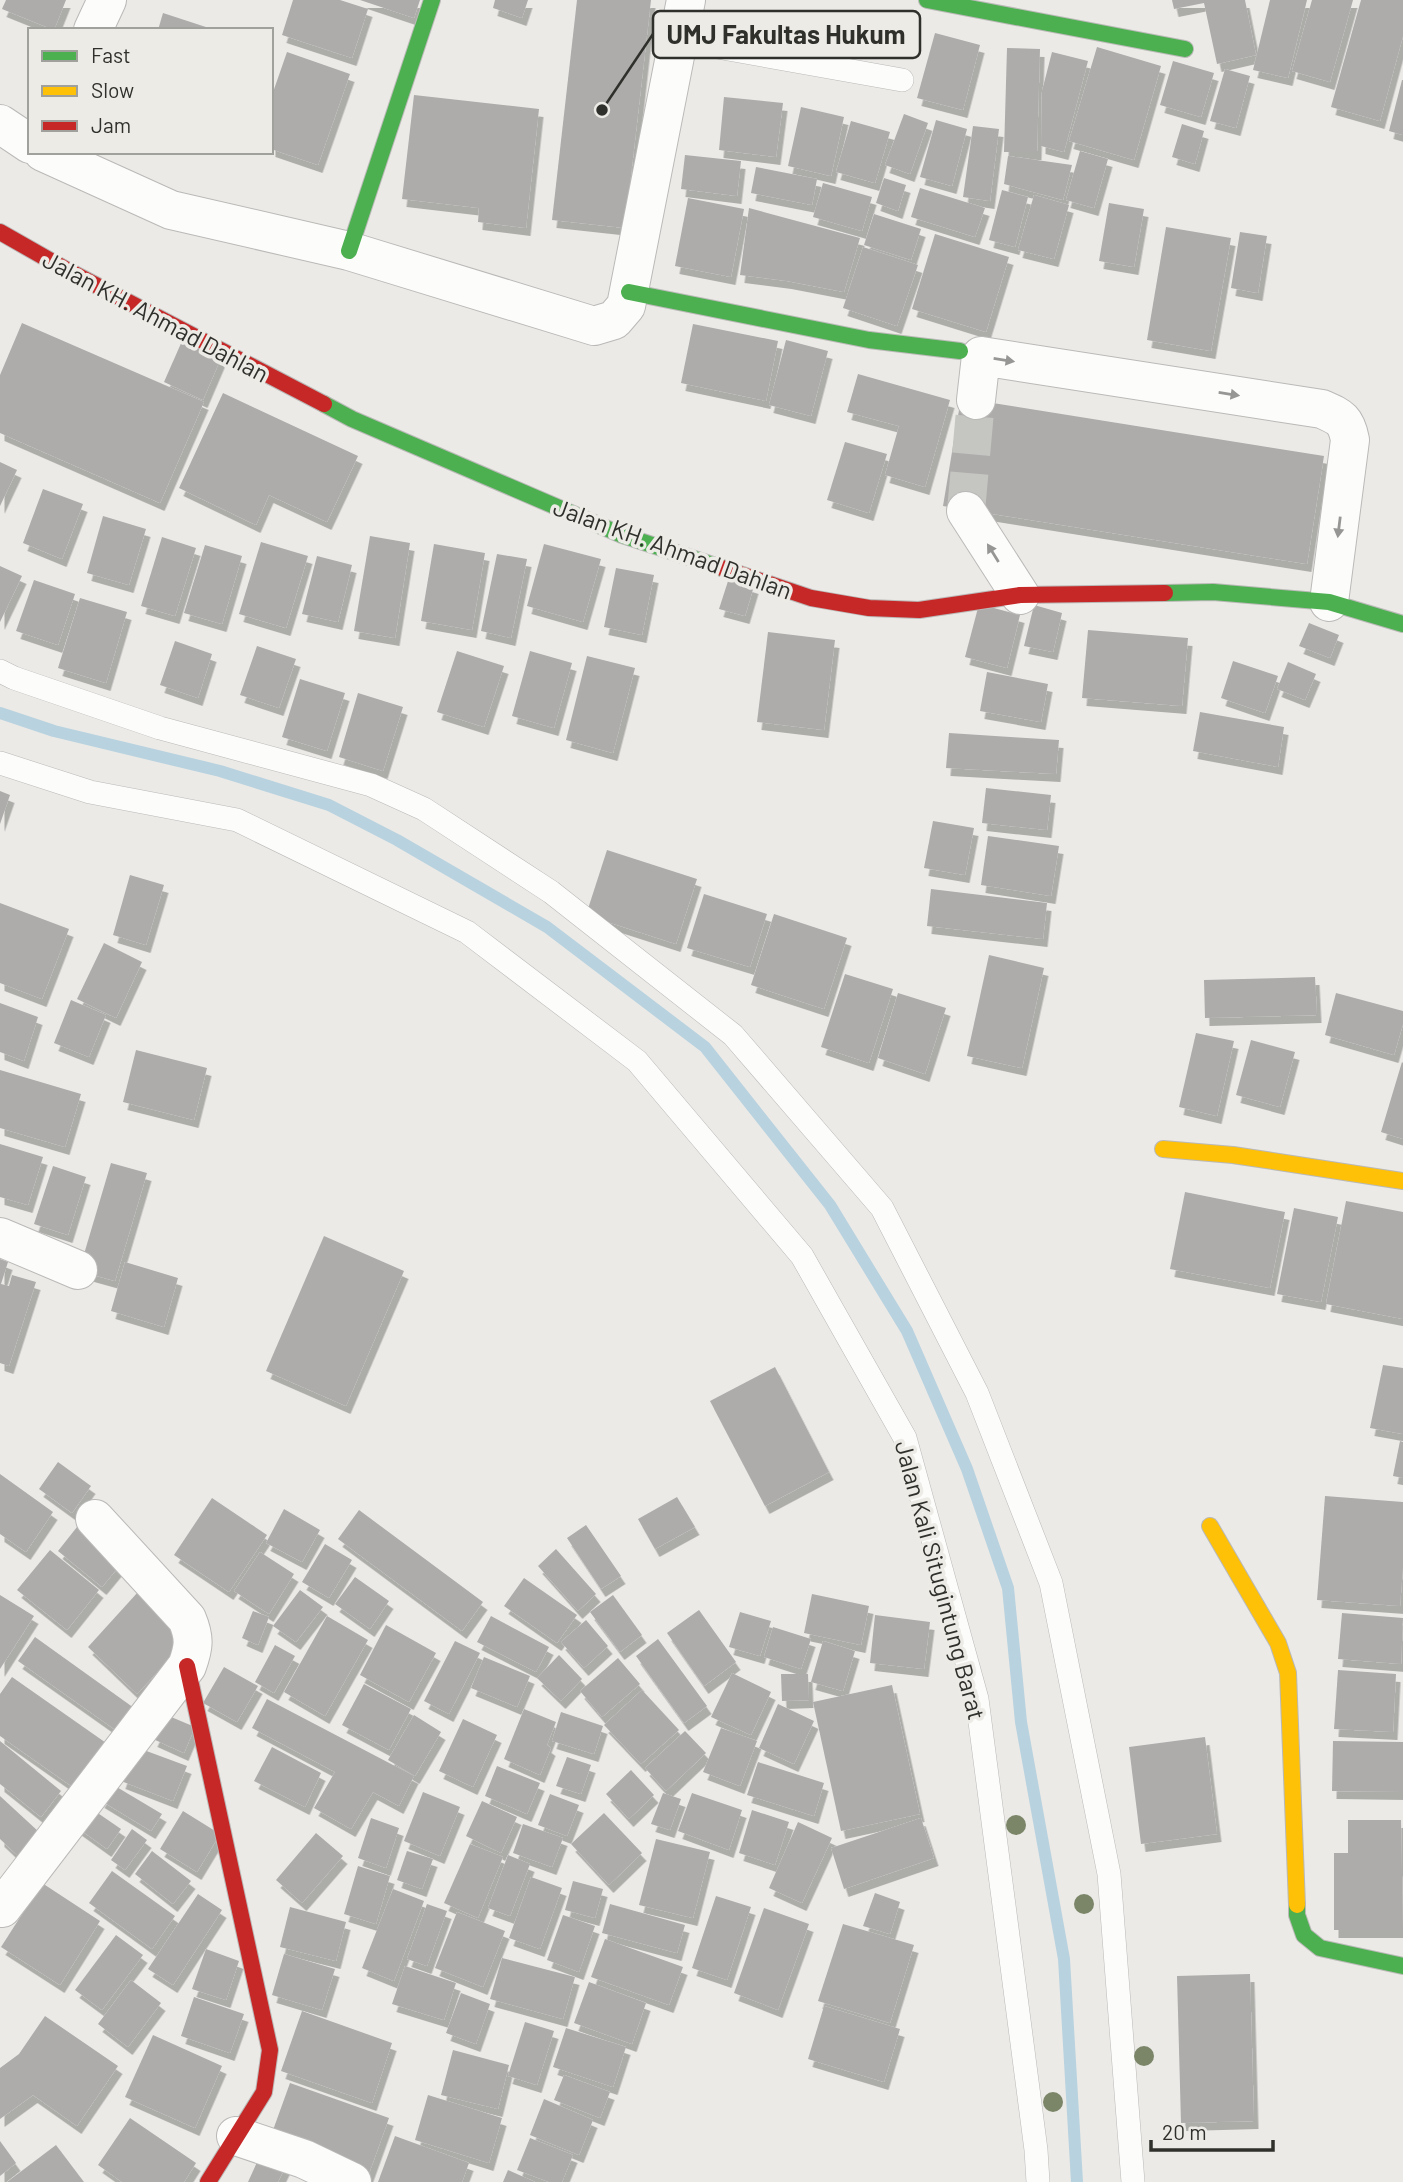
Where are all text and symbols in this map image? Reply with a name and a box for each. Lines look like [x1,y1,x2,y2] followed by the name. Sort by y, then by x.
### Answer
[653,11,920,58] callout: UMJ Fakultas Hukum
[667,18,905,49] text: UMJ Fakultas Hukum
[28,28,273,154] legend
[91,42,131,67] text: Fast
[91,77,134,102] text: Slow
[91,112,131,137] text: Jam
[38,244,274,388] street label: Jalan KH. Ahmad Dahlan
[993,355,1015,366] one-way arrow
[1218,389,1240,400] one-way arrow
[550,491,796,605] street label: Jalan KH. Ahmad Dahlan
[1333,517,1344,539] one-way arrow
[986,544,1000,562] one-way arrow
[890,1437,992,1723] street label: Jalan Kali Situgintung Barat
[1151,2108,1274,2152] scale bar
[1162,2119,1207,2144] text: 20 m

